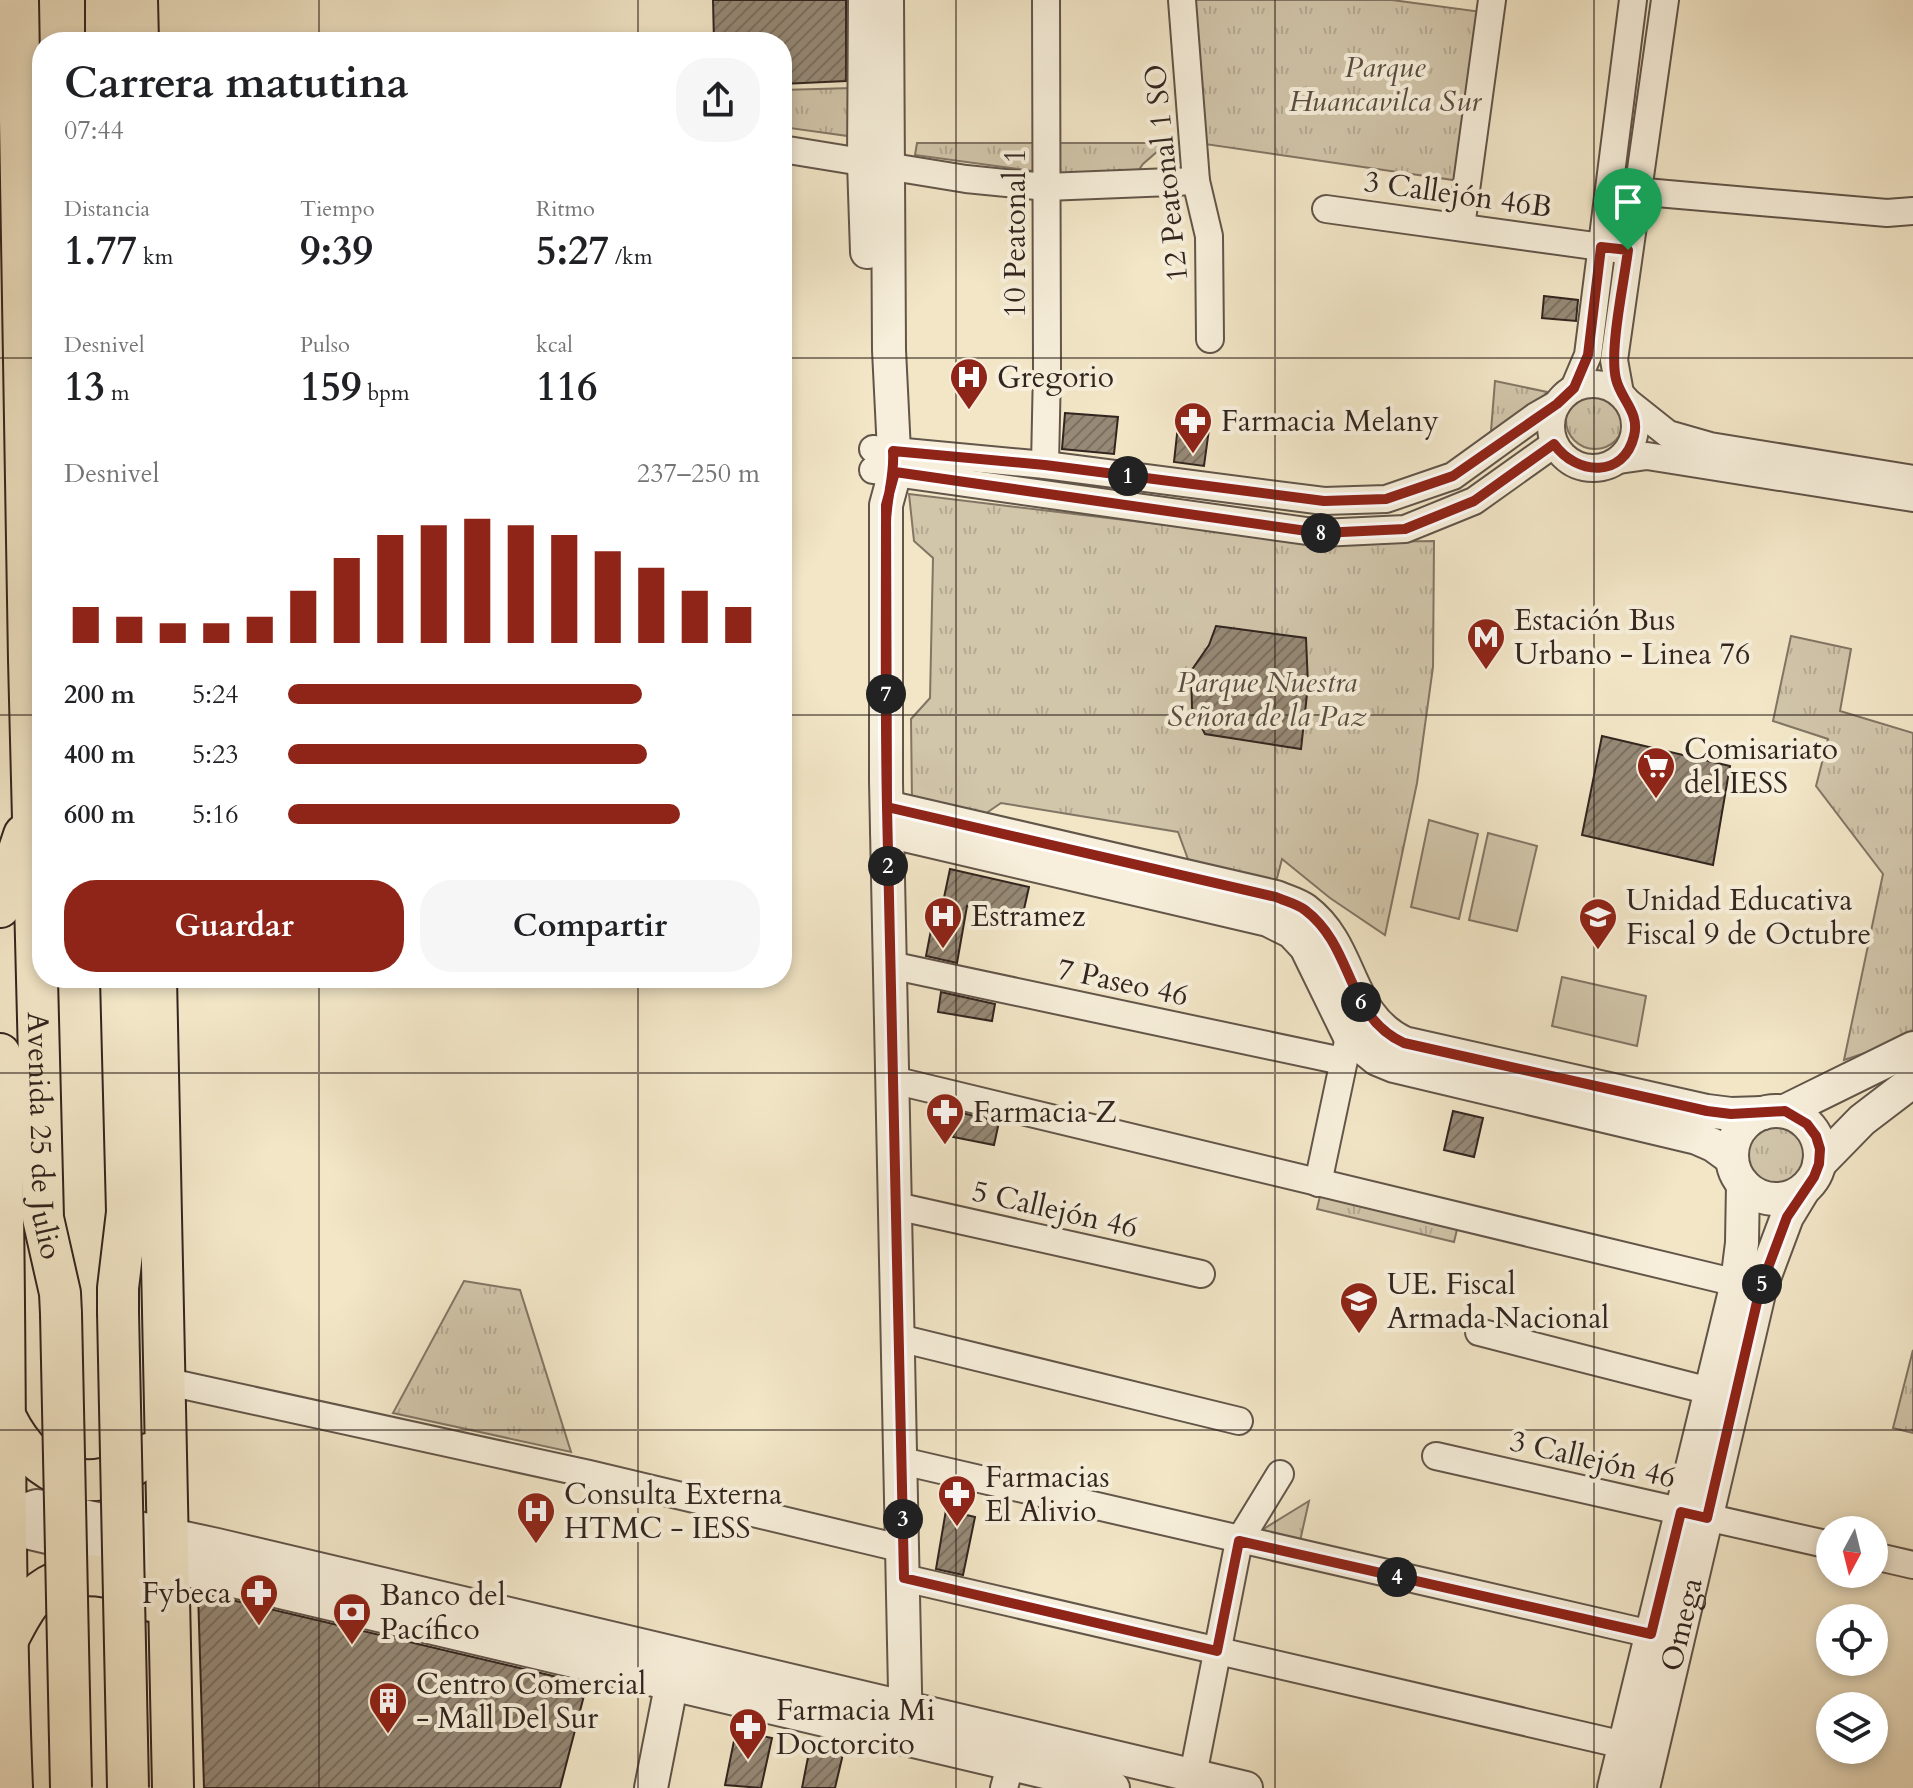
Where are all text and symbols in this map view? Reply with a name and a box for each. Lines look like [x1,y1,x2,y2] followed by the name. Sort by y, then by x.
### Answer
[1289,47,1482,122] park label: Parque Huancavilca Sur
[64,53,409,113] text: Carrera matutina
[676,58,760,142] button: share
[1135,62,1198,284] street label: 12 Peatonal 1 SO
[64,113,124,148] text: 07:44
[995,148,1036,318] street label: 10 Peatonal 1
[1361,161,1554,228] street label: 3 Callejón 46B
[1594,168,1662,250] pin
[1606,180,1650,224] icon: arrive
[64,194,150,224] text: Distancia
[300,194,375,224] text: Tiempo
[536,194,595,224] text: Ritmo
[64,224,137,279] text: 1.77
[300,224,373,279] text: 9:39
[536,224,609,279] text: 5:27
[137,242,173,272] text: km
[609,242,653,272] text: /km
[64,330,145,360] text: Desnivel
[300,330,350,360] text: Pulso
[536,330,573,360] text: kcal
[948,356,990,411] hospital icon: Gregorio
[997,357,1114,398] place label: Gregorio
[64,360,105,415] text: 13
[300,360,361,415] text: 159
[536,360,597,415] text: 116
[105,378,130,408] text: m
[361,378,410,408] text: bpm
[1172,400,1214,455] pharmacy icon: Farmacia Melany
[1221,401,1439,442] place label: Farmacia Melany
[64,456,159,491] text: Desnivel
[637,456,760,491] text: 237–250 m
[1108,456,1148,496] pin: 1
[1122,461,1134,491] text: 1
[1301,513,1341,553] pin: 8
[1315,518,1327,548] text: 8
[1514,600,1750,675] place label: Estación Bus Urbano - Linea 76
[1465,616,1507,671] metro station icon: Estación Bus Urbano - Linea 76
[1167,662,1367,737] park label: Parque Nuestra Señora de la Paz
[866,674,906,714] pin: 7
[64,677,135,712] text: 200 m
[192,677,239,712] text: 5:24
[880,679,892,709] text: 7
[1684,729,1838,804] place label: Comisariato del IESS
[64,737,135,772] text: 400 m
[192,737,239,772] text: 5:23
[1635,745,1677,800] supermarket icon: Comisariato del IESS
[64,797,135,832] text: 600 m
[192,797,239,832] text: 5:16
[868,846,908,886] pin: 2
[882,851,894,881] text: 2
[64,880,404,972] button: Guardar
[420,880,760,972] button: Compartir
[1626,880,1871,955] place label: Unidad Educativa Fiscal 9 de Octubre
[922,895,964,950] hospital icon: Estramez
[971,896,1086,937] place label: Estramez
[1577,896,1619,951] school or university icon: Unidad Educativa Fiscal 9 de Octubre
[1054,949,1192,1016] street label: 7 Paseo 46
[1341,982,1381,1022] pin: 6
[1355,987,1367,1017] text: 6
[17,1011,72,1263] street label: Avenida 25 de Julio
[924,1091,966,1146] pharmacy icon: Farmacia Z
[973,1092,1117,1133] place label: Farmacia Z
[968,1171,1142,1248] street label: 5 Callejón 46
[1387,1264,1610,1339] place label: UE. Fiscal Armada Nacional
[1742,1264,1782,1304] pin: 5
[1756,1269,1768,1299] text: 5
[1338,1280,1380,1335] school or university icon: UE. Fiscal Armada Nacional
[1506,1421,1680,1498] street label: 3 Callejón 46
[985,1457,1109,1532] place label: Farmacias El Alivio
[936,1473,978,1528] pharmacy icon: Farmacias El Alivio
[564,1474,782,1549] place label: Consulta Externa HTMC - IESS
[515,1490,557,1545] hospital icon: Consulta Externa HTMC - IESS
[883,1499,923,1539] pin: 3
[897,1504,909,1534] text: 3
[1816,1516,1888,1588] north arrow
[1816,1516,1888,1764] map controls
[1377,1557,1417,1597] pin: 4
[1391,1562,1403,1592] text: 4
[238,1572,280,1627] pharmacy icon: Fybeca
[142,1573,231,1614] place label: Fybeca
[1651,1574,1713,1675] street label: Omega
[380,1575,506,1650] place label: Banco del Pacífico
[331,1591,373,1646] bank icon: Banco del Pacífico
[1816,1604,1888,1676] button: locate
[416,1664,646,1739] place label: Centro Comercial - Mall Del Sur
[367,1680,409,1735] building icon: Centro Comercial - Mall Del Sur
[776,1690,935,1765] place label: Farmacia Mi Doctorcito
[1816,1692,1888,1764] button: layers
[727,1706,769,1761] pharmacy icon: Farmacia Mi Doctorcito

